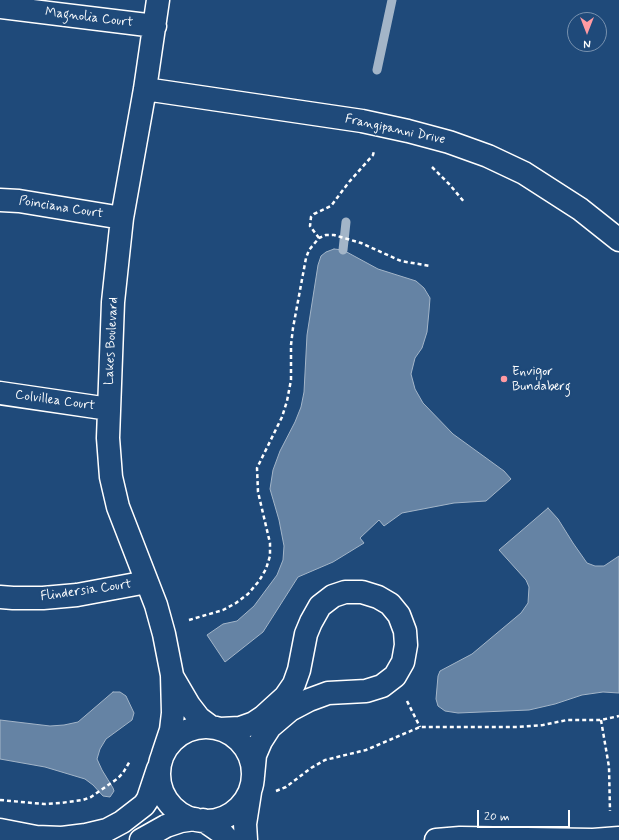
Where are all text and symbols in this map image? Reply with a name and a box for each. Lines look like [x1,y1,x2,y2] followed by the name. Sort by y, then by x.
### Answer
[44,5,134,31] street label: Magnolia Court
[567,12,607,52] north arrow
[583,36,591,50] text: N
[343,112,447,148] street label: Frangipanni Drive
[18,194,104,222] street label: Poinciana Court
[102,297,122,385] street label: Lakes Boulevard
[512,364,571,395] place label: Envigor Bundaberg
[499,374,509,384] marker: Envigor Bundaberg
[14,388,96,414] street label: Colvillea Court
[39,577,133,605] street label: Flindersia Court
[479,802,572,828] scale bar
[484,809,510,825] text: 20 m

